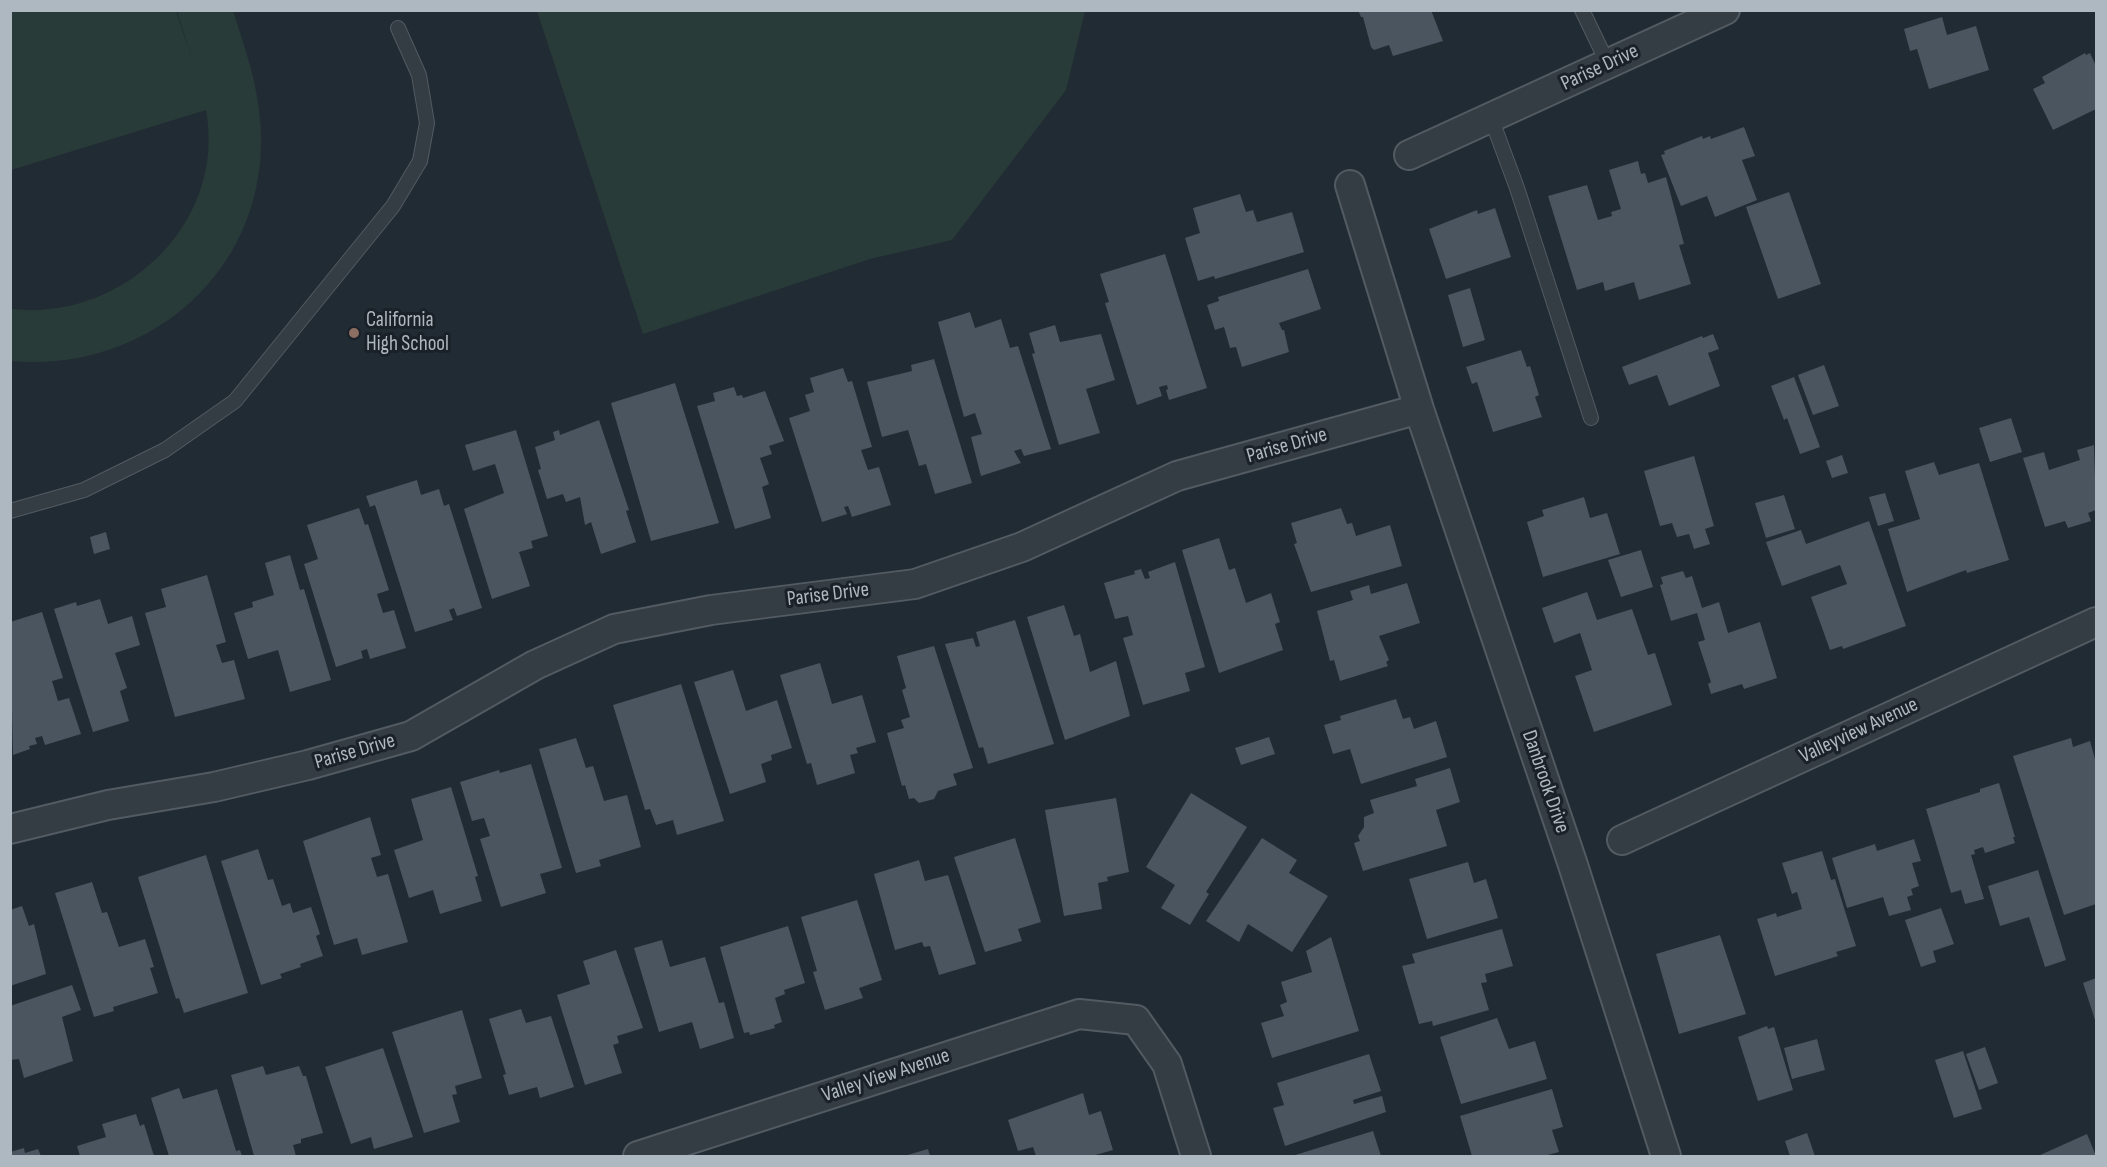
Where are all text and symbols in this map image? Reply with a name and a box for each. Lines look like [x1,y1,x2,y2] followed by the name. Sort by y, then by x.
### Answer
[1557,39,1643,97] street label: Parise Drive
[366,308,449,358] place label: California High School
[347,326,361,340] marker: California High School
[1244,423,1330,469] street label: Parise Drive
[785,577,871,613] street label: Parise Drive
[1796,693,1922,769] street label: Valleyview Avenue
[1516,727,1574,837] street label: Danbrook Drive
[312,729,398,775] street label: Parise Drive
[819,1044,953,1108] street label: Valley View Avenue

